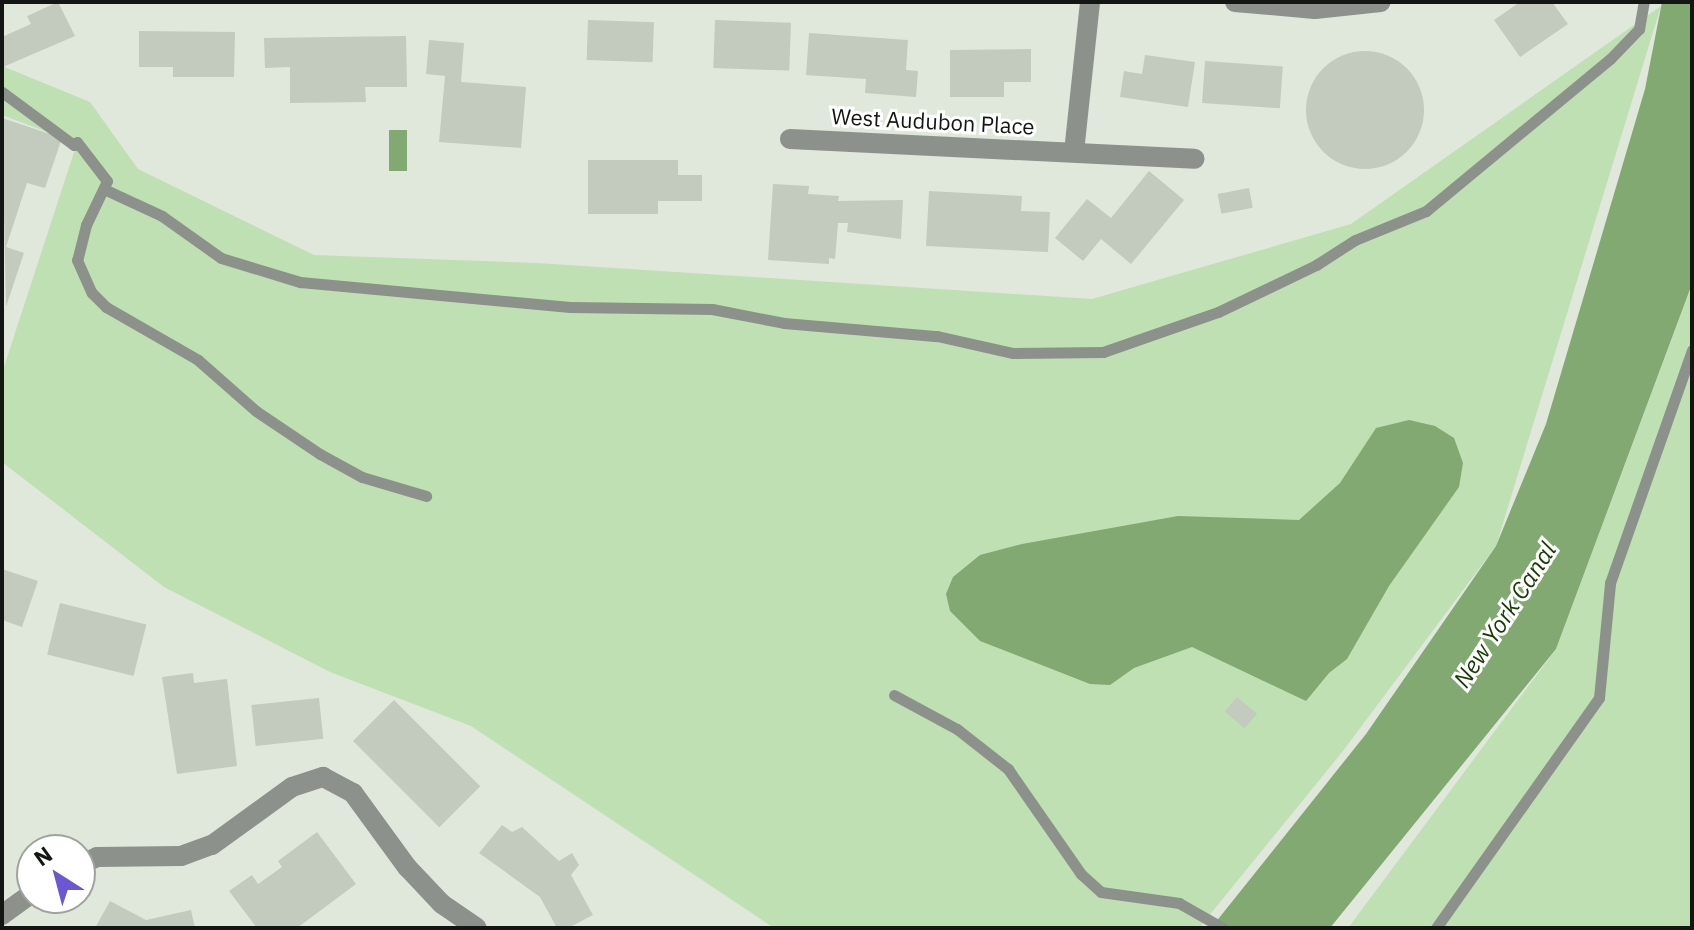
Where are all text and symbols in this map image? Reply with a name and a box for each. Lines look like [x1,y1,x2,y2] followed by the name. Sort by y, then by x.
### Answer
[831,102,1035,140] street label: West Audubon Place
[1447,537,1563,693] water label: New York Canal
[16,834,96,914] north arrow
[28,839,58,872] text: N

